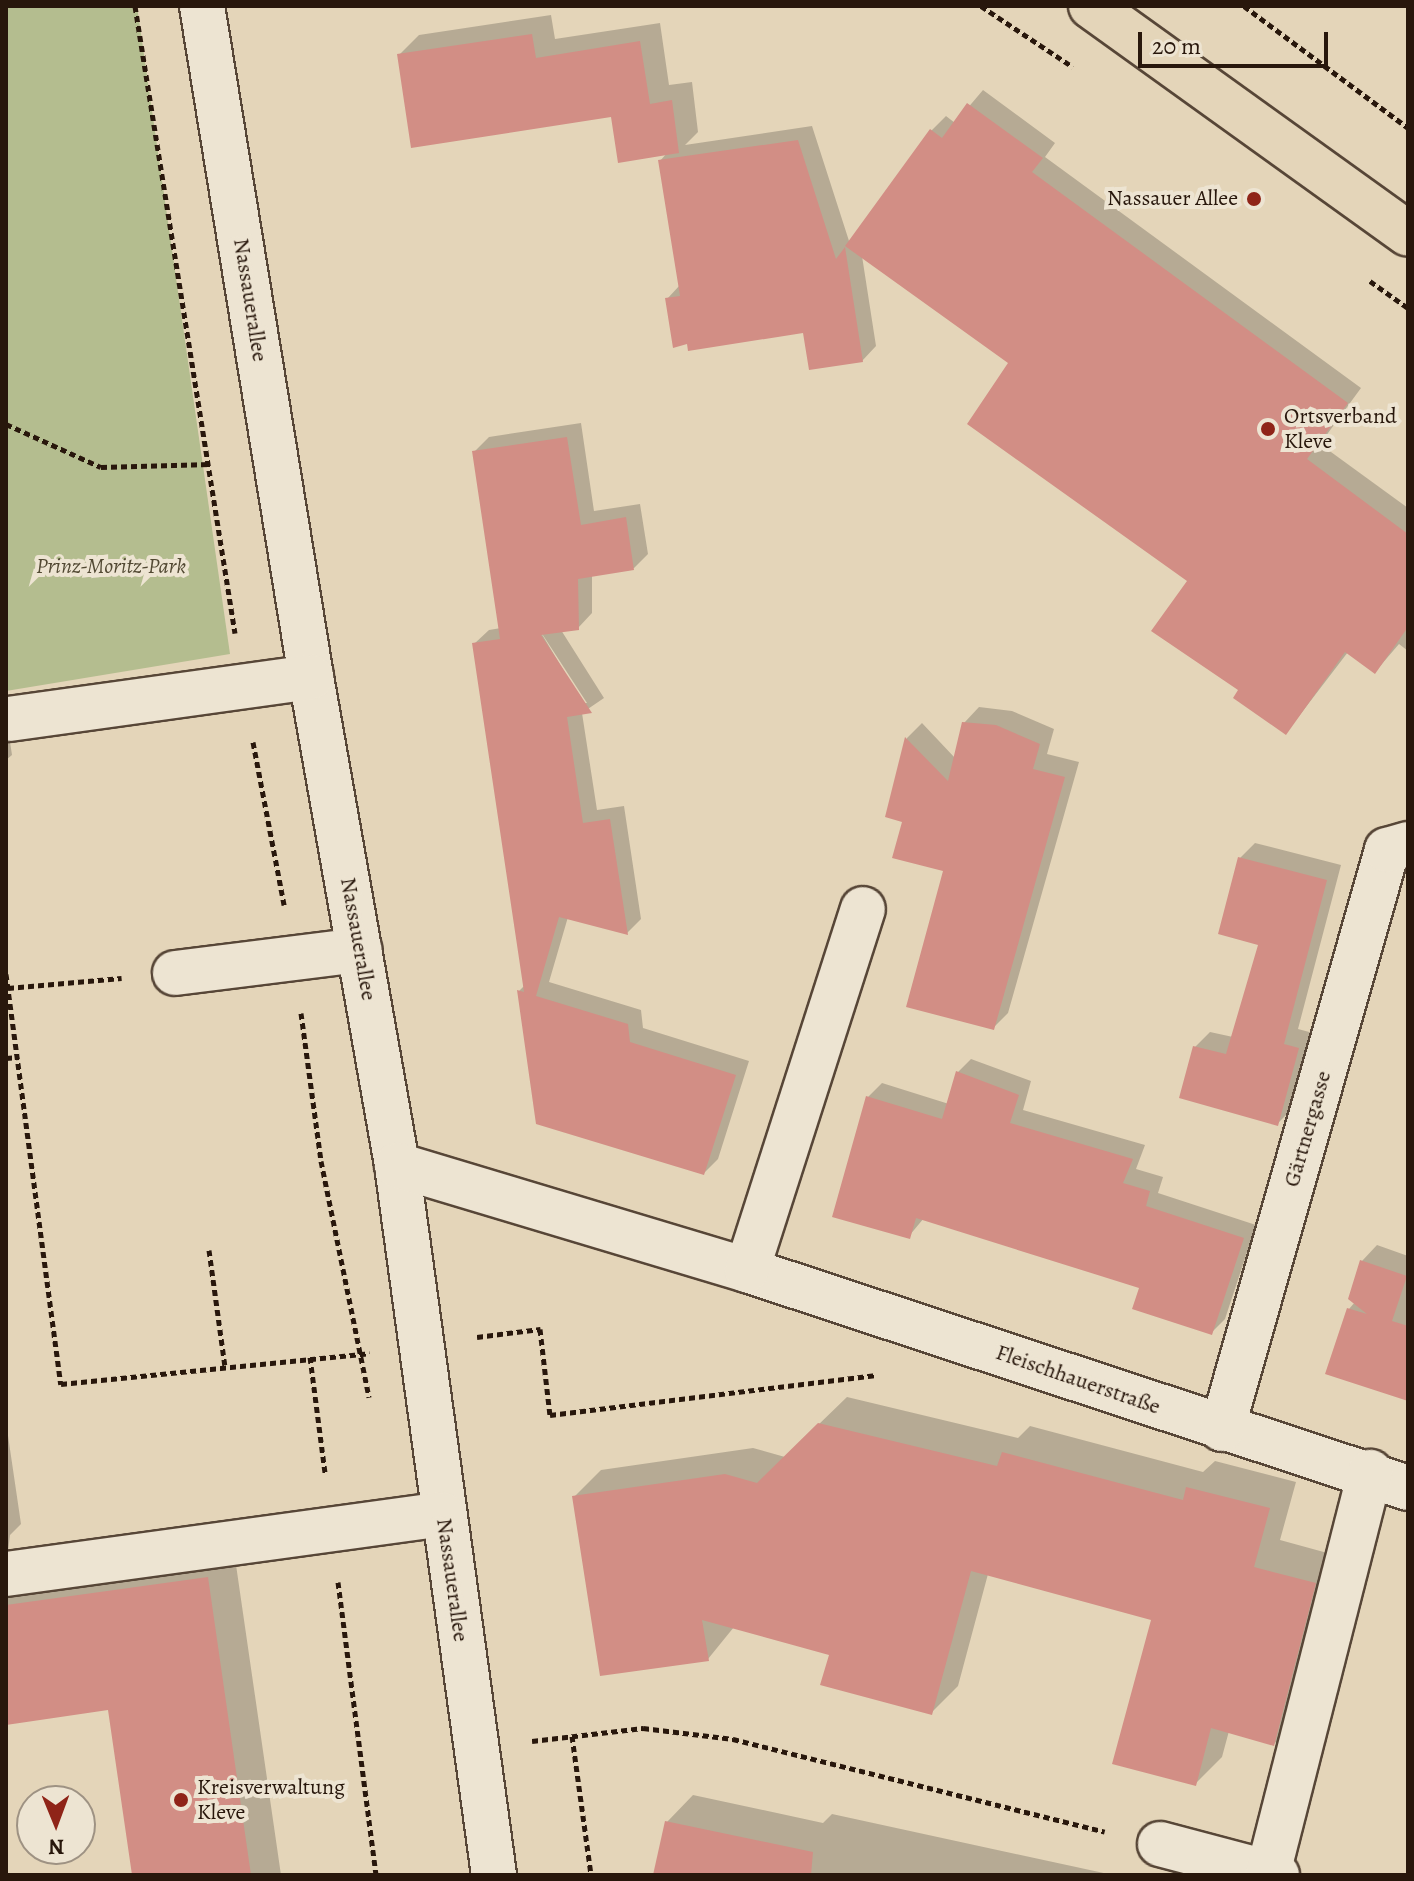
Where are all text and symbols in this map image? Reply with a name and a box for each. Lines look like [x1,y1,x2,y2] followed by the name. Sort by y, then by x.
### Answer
[1142,16,1332,66] scale bar
[1152,30,1201,62] text: 20 m
[1107,186,1238,212] place label: Nassauer Allee
[1245,190,1263,208] marker: Nassauer Allee
[227,237,273,363] street label: Nassauerallee
[1284,403,1397,454] place label: Ortsverband Kleve
[1259,420,1277,438] marker: Ortsverband Kleve
[36,554,186,580] park label: Prinz-Moritz-Park
[334,876,382,1002] street label: Nassauerallee
[1279,1068,1337,1190] street label: Gärtnergasse
[992,1339,1164,1421] street label: Fleischhauerstraße
[430,1517,474,1643] street label: Nassauerallee
[197,1774,345,1826] place label: Kreisverwaltung Kleve
[16,1785,96,1865] north arrow
[172,1791,190,1809] marker: Kreisverwaltung Kleve
[48,1832,65,1862] text: N

